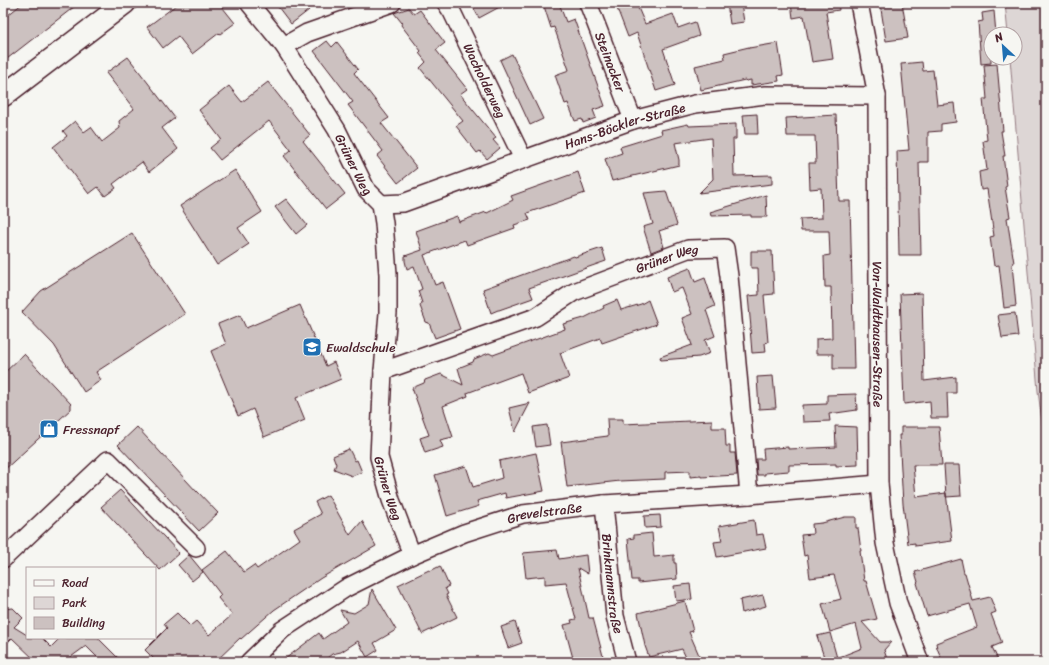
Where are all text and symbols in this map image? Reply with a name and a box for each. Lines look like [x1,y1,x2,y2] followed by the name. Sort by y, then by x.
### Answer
[983,26,1023,66] north arrow
[990,27,1007,48] text: N
[589,28,633,96] street label: Steinacker
[457,39,513,122] street label: Wacholderweg
[561,96,688,155] street label: Hans-Böckler-Straße
[329,130,378,201] street label: Grüner Weg
[632,237,699,279] street label: Grüner Weg
[866,261,890,408] street label: Von-Waldthausen-Straße
[301,336,323,358] school or university icon: Ewaldschule
[326,336,396,359] place label: Ewaldschule
[38,418,60,440] shop icon: Fressnapf
[63,418,121,441] place label: Fressnapf
[368,453,409,524] street label: Grüner Weg
[504,495,583,530] street label: Grevelstraße
[595,532,631,637] street label: Brinkmannstraße
[26,567,156,639] legend
[62,572,89,594] text: Road
[62,592,87,614] text: Park
[62,612,105,634] text: Building

